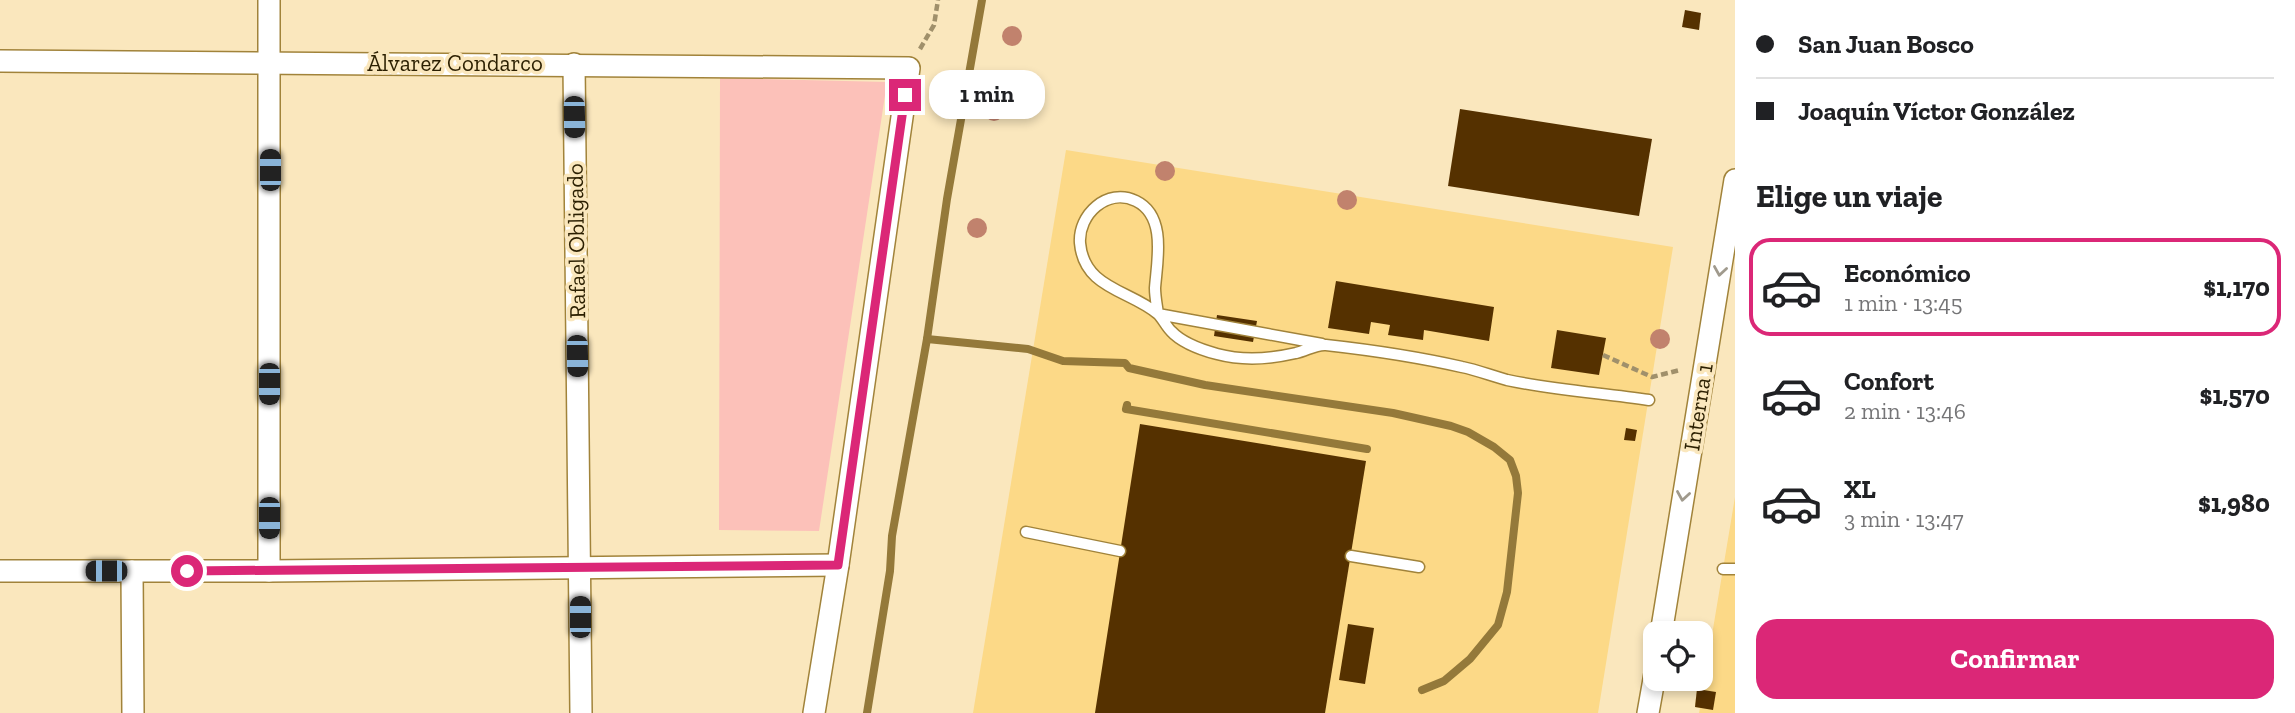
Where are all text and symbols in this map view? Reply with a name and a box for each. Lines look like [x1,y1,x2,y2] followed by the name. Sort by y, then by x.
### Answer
[1798,28,1974,60] text: San Juan Bosco
[367,49,543,77] street label: Álvarez Condarco
[930,70,1045,119] callout: 1 min
[889,79,921,111] route end
[960,80,1014,108] text: 1 min
[1798,95,2075,127] text: Joaquín Víctor González
[564,96,585,138] car
[260,149,281,191] car
[561,163,591,319] street label: Rafael Obligado
[1756,177,1943,215] text: Elige un viaje
[1760,256,1823,319] icon: car
[1844,257,1971,289] text: Económico
[1713,265,1728,277] one-way arrow
[2203,271,2270,303] text: $1,170
[1844,289,1962,317] text: 1 min · 13:45
[567,335,588,377] car
[1677,361,1719,453] street label: Interna 1
[259,363,280,405] car
[1760,364,1823,427] icon: car
[1844,365,1934,397] text: Confort
[2200,379,2270,411] text: $1,570
[1844,397,1966,425] text: 2 min · 13:46
[1760,472,1823,535] icon: car
[1844,473,1876,505] text: XL
[2198,487,2270,519] text: $1,980
[1676,490,1691,502] one-way arrow
[259,497,280,539] car
[1844,505,1964,533] text: 3 min · 13:47
[171,555,203,587] route start
[86,561,128,582] car
[570,596,591,638] car
[1756,619,2274,699] button: Confirmar
[1643,621,1713,691] map controls
[1643,621,1713,691] button: locate

